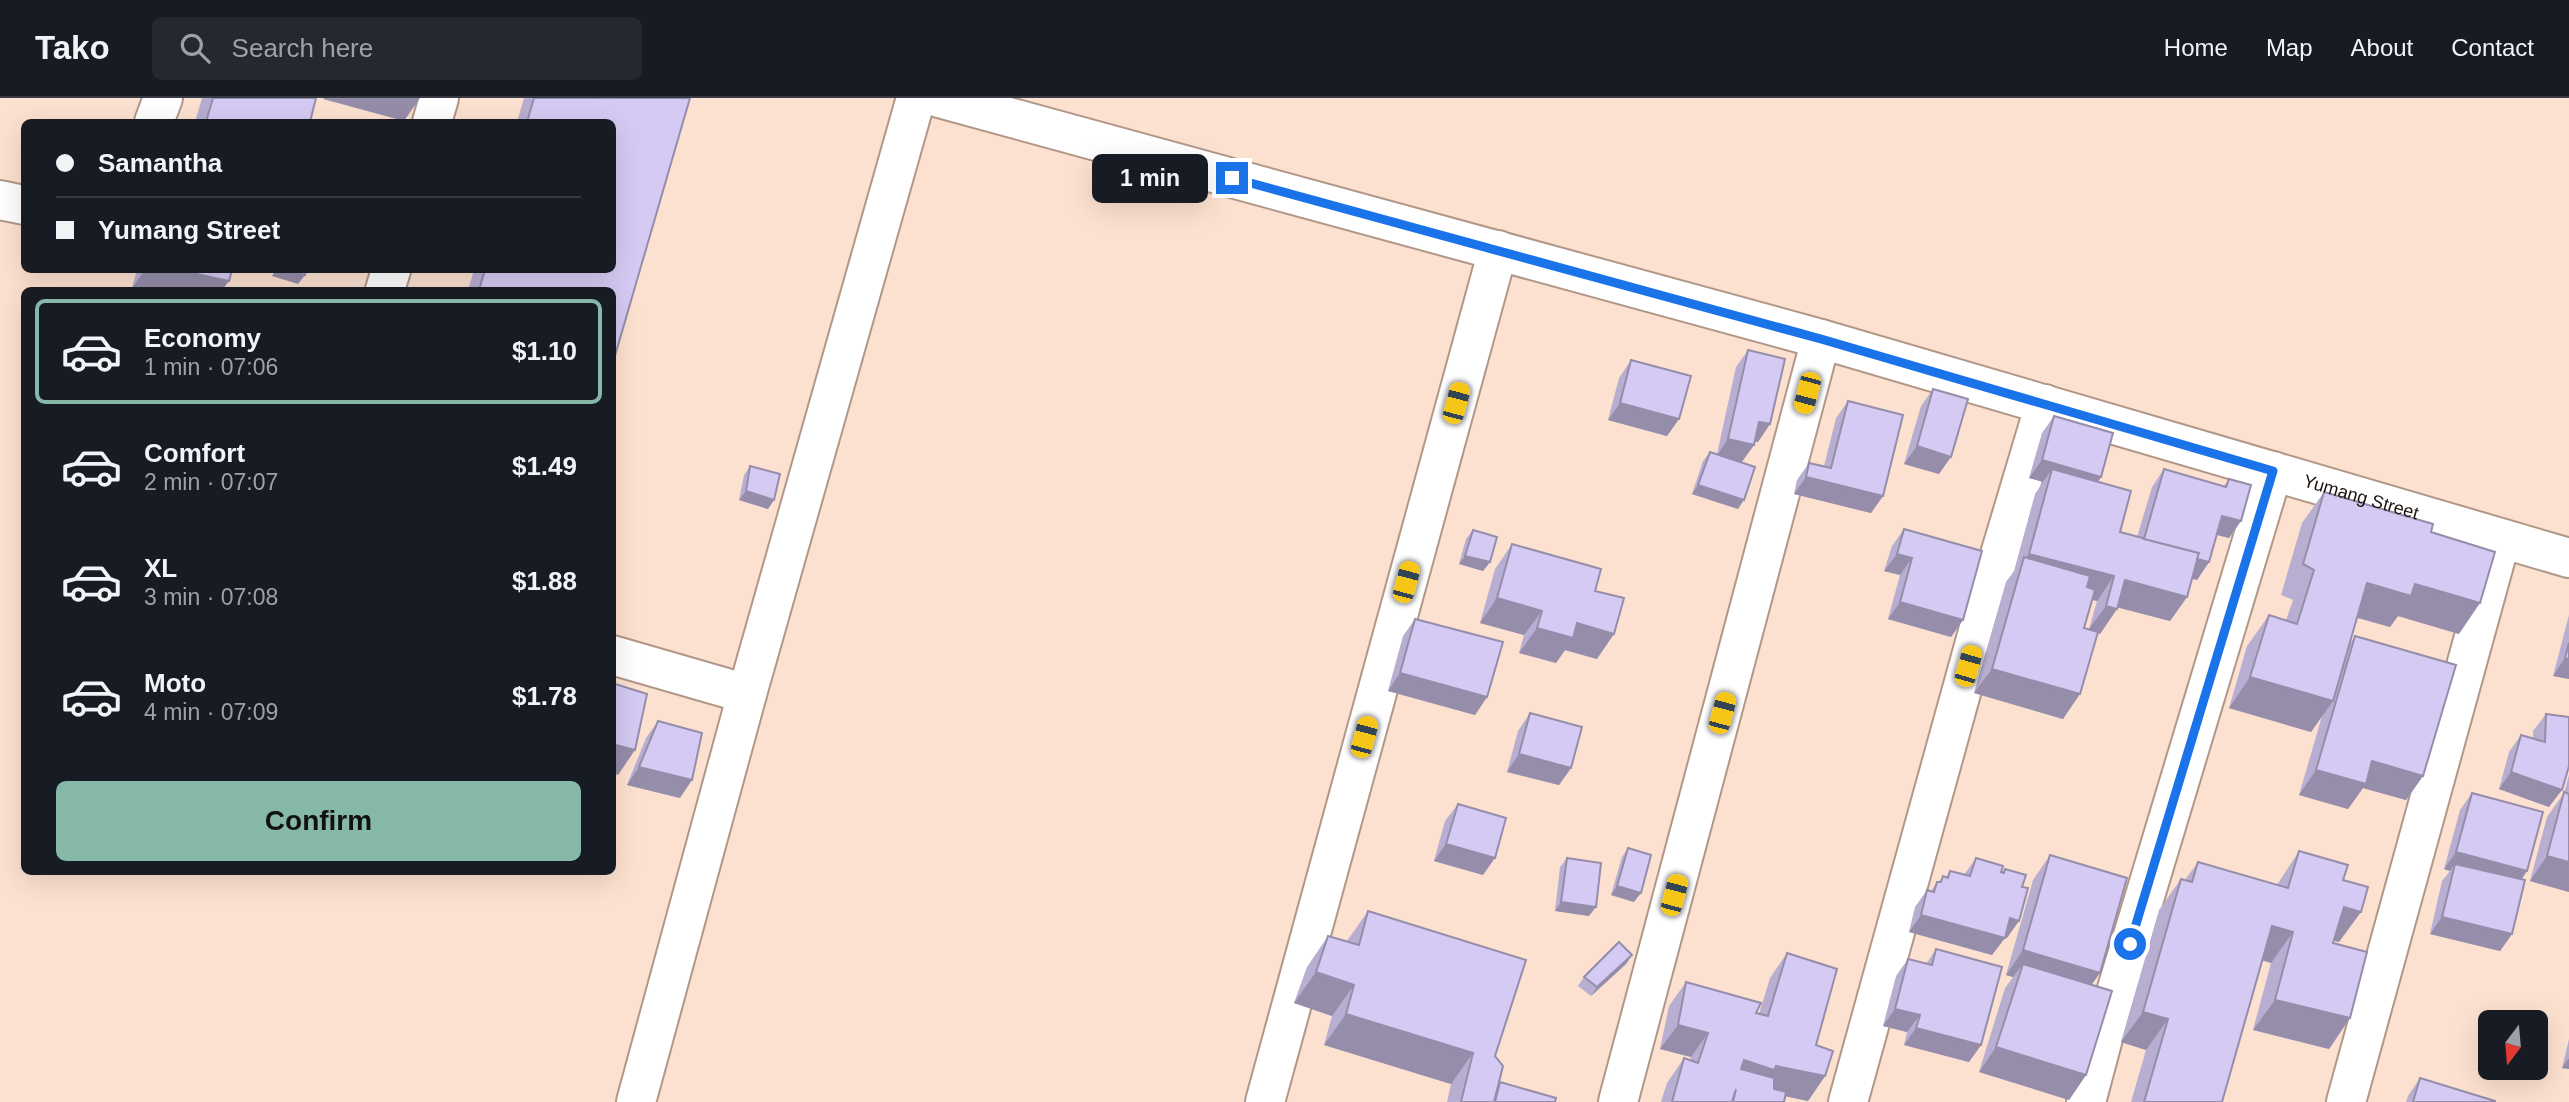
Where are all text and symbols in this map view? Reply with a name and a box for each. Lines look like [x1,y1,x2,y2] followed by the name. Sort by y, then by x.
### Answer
[152,17,642,80] search box
[35,29,110,66] text: Tako
[176,29,214,67] icon: search
[232,33,373,63] text: Search here
[2164,34,2228,61] text: Home
[2266,34,2313,61] text: Map
[2351,34,2413,61] text: About
[2451,34,2534,61] text: Contact
[98,148,222,178] text: Samantha
[1092,154,1208,202] callout: 1 min
[1216,162,1248,194] route end
[1120,165,1180,191] text: 1 min
[98,215,280,245] text: Yumang Street
[60,320,123,383] icon: car
[144,323,261,353] text: Economy
[512,336,577,366] text: $1.10
[144,354,278,380] text: 1 min · 07:06
[1792,370,1823,416] car
[1441,380,1472,426] car
[60,435,123,498] icon: car
[144,438,245,468] text: Comfort
[512,451,577,481] text: $1.49
[144,469,278,495] text: 2 min · 07:07
[2301,471,2421,523] street label: Yumang Street
[60,550,123,613] icon: car
[144,553,177,583] text: XL
[1391,559,1422,605] car
[512,566,577,596] text: $1.88
[144,584,278,610] text: 3 min · 07:08
[1953,643,1984,689] car
[60,665,123,728] icon: car
[144,668,206,698] text: Moto
[512,681,577,711] text: $1.78
[1707,690,1738,736] car
[144,699,278,725] text: 4 min · 07:09
[1349,714,1380,760] car
[56,781,581,861] button: Confirm
[1659,872,1690,918] car
[2114,928,2146,960] route start
[2478,1010,2548,1080] north arrow
[2478,1010,2548,1080] map controls

